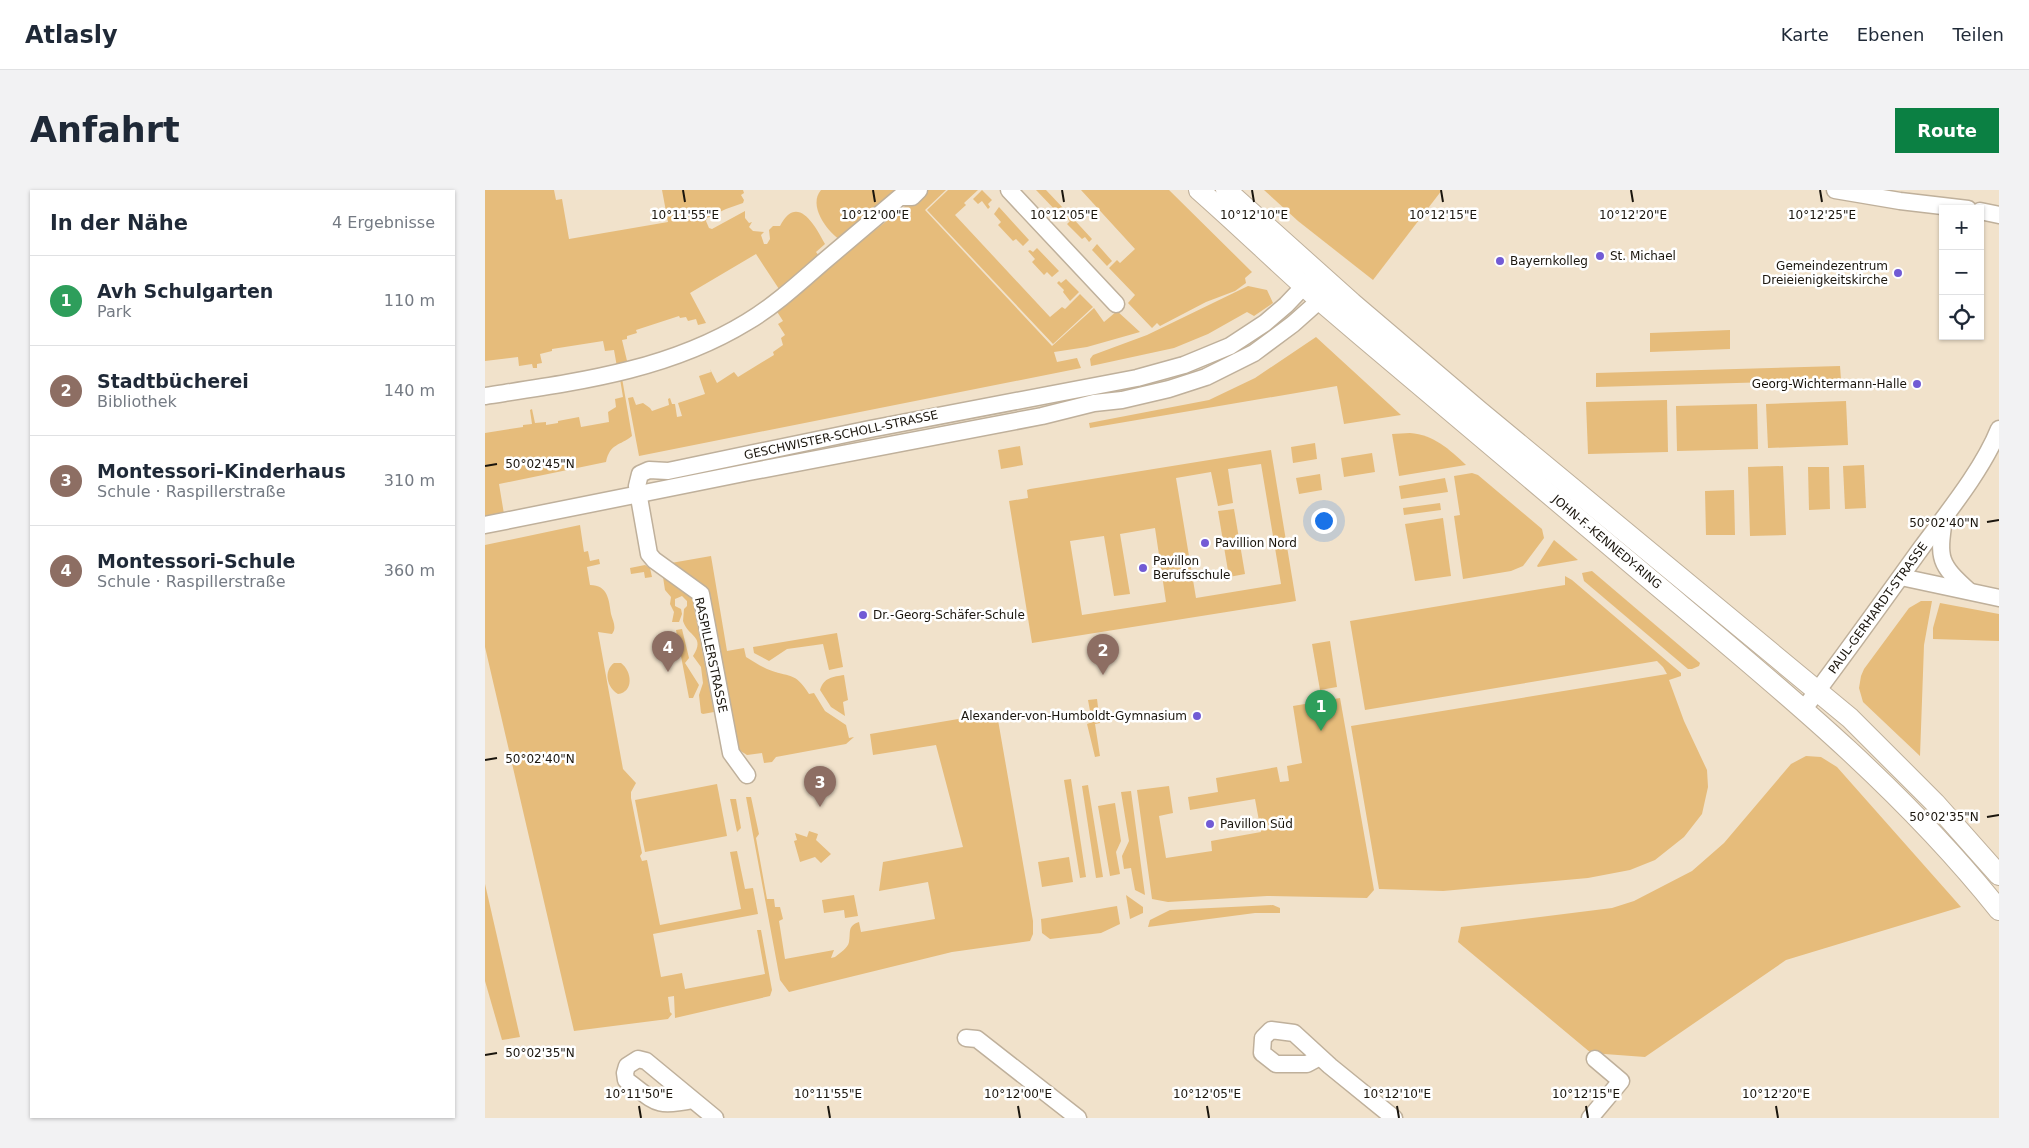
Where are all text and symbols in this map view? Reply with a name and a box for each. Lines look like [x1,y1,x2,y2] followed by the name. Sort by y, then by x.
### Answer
[25,21,118,49] text: Atlasly
[1781,24,1829,45] text: Karte
[1857,24,1925,45] text: Ebenen
[1953,24,2004,45] text: Teilen
[1895,108,1999,153] button: Route
[30,110,180,150] text: Anfahrt
[1939,205,1984,340] map controls
[1939,205,1984,250] button: +
[651,208,719,222] text: 10°11'55"E
[841,208,909,222] text: 10°12'00"E
[1030,208,1098,222] text: 10°12'05"E
[1220,208,1288,222] text: 10°12'10"E
[1409,208,1477,222] text: 10°12'15"E
[1599,208,1667,222] text: 10°12'20"E
[1788,208,1856,222] text: 10°12'25"E
[50,211,188,235] text: In der Nähe
[332,213,435,232] text: 4 Ergebnisse
[1610,249,1676,263] place label: St. Michael
[1594,250,1606,262] marker: St. Michael
[1939,250,1984,295] button: −
[1510,254,1588,268] place label: Bayernkolleg
[1494,255,1506,267] marker: Bayernkolleg
[1762,259,1888,287] place label: Gemeindezentrum Dreieienigkeitskirche
[1892,267,1904,279] marker: Gemeindezentrum Dreieienigkeitskirche
[97,280,273,302] text: Avh Schulgarten
[60,291,72,310] text: 1
[384,291,435,310] text: 110 m
[1939,295,1984,340] button: locate
[97,302,132,321] text: Park
[97,370,249,392] text: Stadtbücherei
[1752,377,1907,391] place label: Georg-Wichtermann-Halle
[1911,378,1923,390] marker: Georg-Wichtermann-Halle
[60,381,72,400] text: 2
[384,381,435,400] text: 140 m
[97,392,177,411] text: Bibliothek
[743,408,939,462] street label: GESCHWISTER-SCHOLL-STRASSE
[505,457,575,471] text: 50°02'45"N
[97,460,346,482] text: Montessori-Kinderhaus
[60,471,72,490] text: 3
[384,471,435,490] text: 310 m
[97,482,286,501] text: Schule · Raspillerstraße
[1549,492,1665,592] street label: JOHN-F.-KENNEDY-RING
[1311,508,1337,534] your location
[1909,516,1979,530] text: 50°02'40"N
[1215,536,1297,550] place label: Pavillion Nord
[1199,537,1211,549] marker: Pavillion Nord
[1826,540,1930,676] street label: PAUL-GERHARDT-STRASSE
[97,550,295,572] text: Montessori-Schule
[1153,554,1230,582] place label: Pavillon Berufsschule
[60,561,72,580] text: 4
[384,561,435,580] text: 360 m
[1137,562,1149,574] marker: Pavillon Berufsschule
[97,572,286,591] text: Schule · Raspillerstraße
[692,596,730,714] street label: RASPILLERSTRASSE
[873,608,1025,622] place label: Dr.-Georg-Schäfer-Schule
[857,609,869,621] marker: Dr.-Georg-Schäfer-Schule
[652,631,684,672] pin: 4
[1087,634,1119,675] pin: 2
[1305,690,1337,731] pin: 1
[961,709,1187,723] place label: Alexander-von-Humboldt-Gymnasium
[1191,710,1203,722] marker: Alexander-von-Humboldt-Gymnasium
[505,752,575,766] text: 50°02'40"N
[804,766,836,807] pin: 3
[1909,810,1979,824] text: 50°02'35"N
[1220,817,1293,831] place label: Pavillon Süd
[1204,818,1216,830] marker: Pavillon Süd
[505,1046,575,1060] text: 50°02'35"N
[605,1087,673,1101] text: 10°11'50"E
[794,1087,862,1101] text: 10°11'55"E
[984,1087,1052,1101] text: 10°12'00"E
[1173,1087,1241,1101] text: 10°12'05"E
[1363,1087,1431,1101] text: 10°12'10"E
[1552,1087,1620,1101] text: 10°12'15"E
[1742,1087,1810,1101] text: 10°12'20"E

